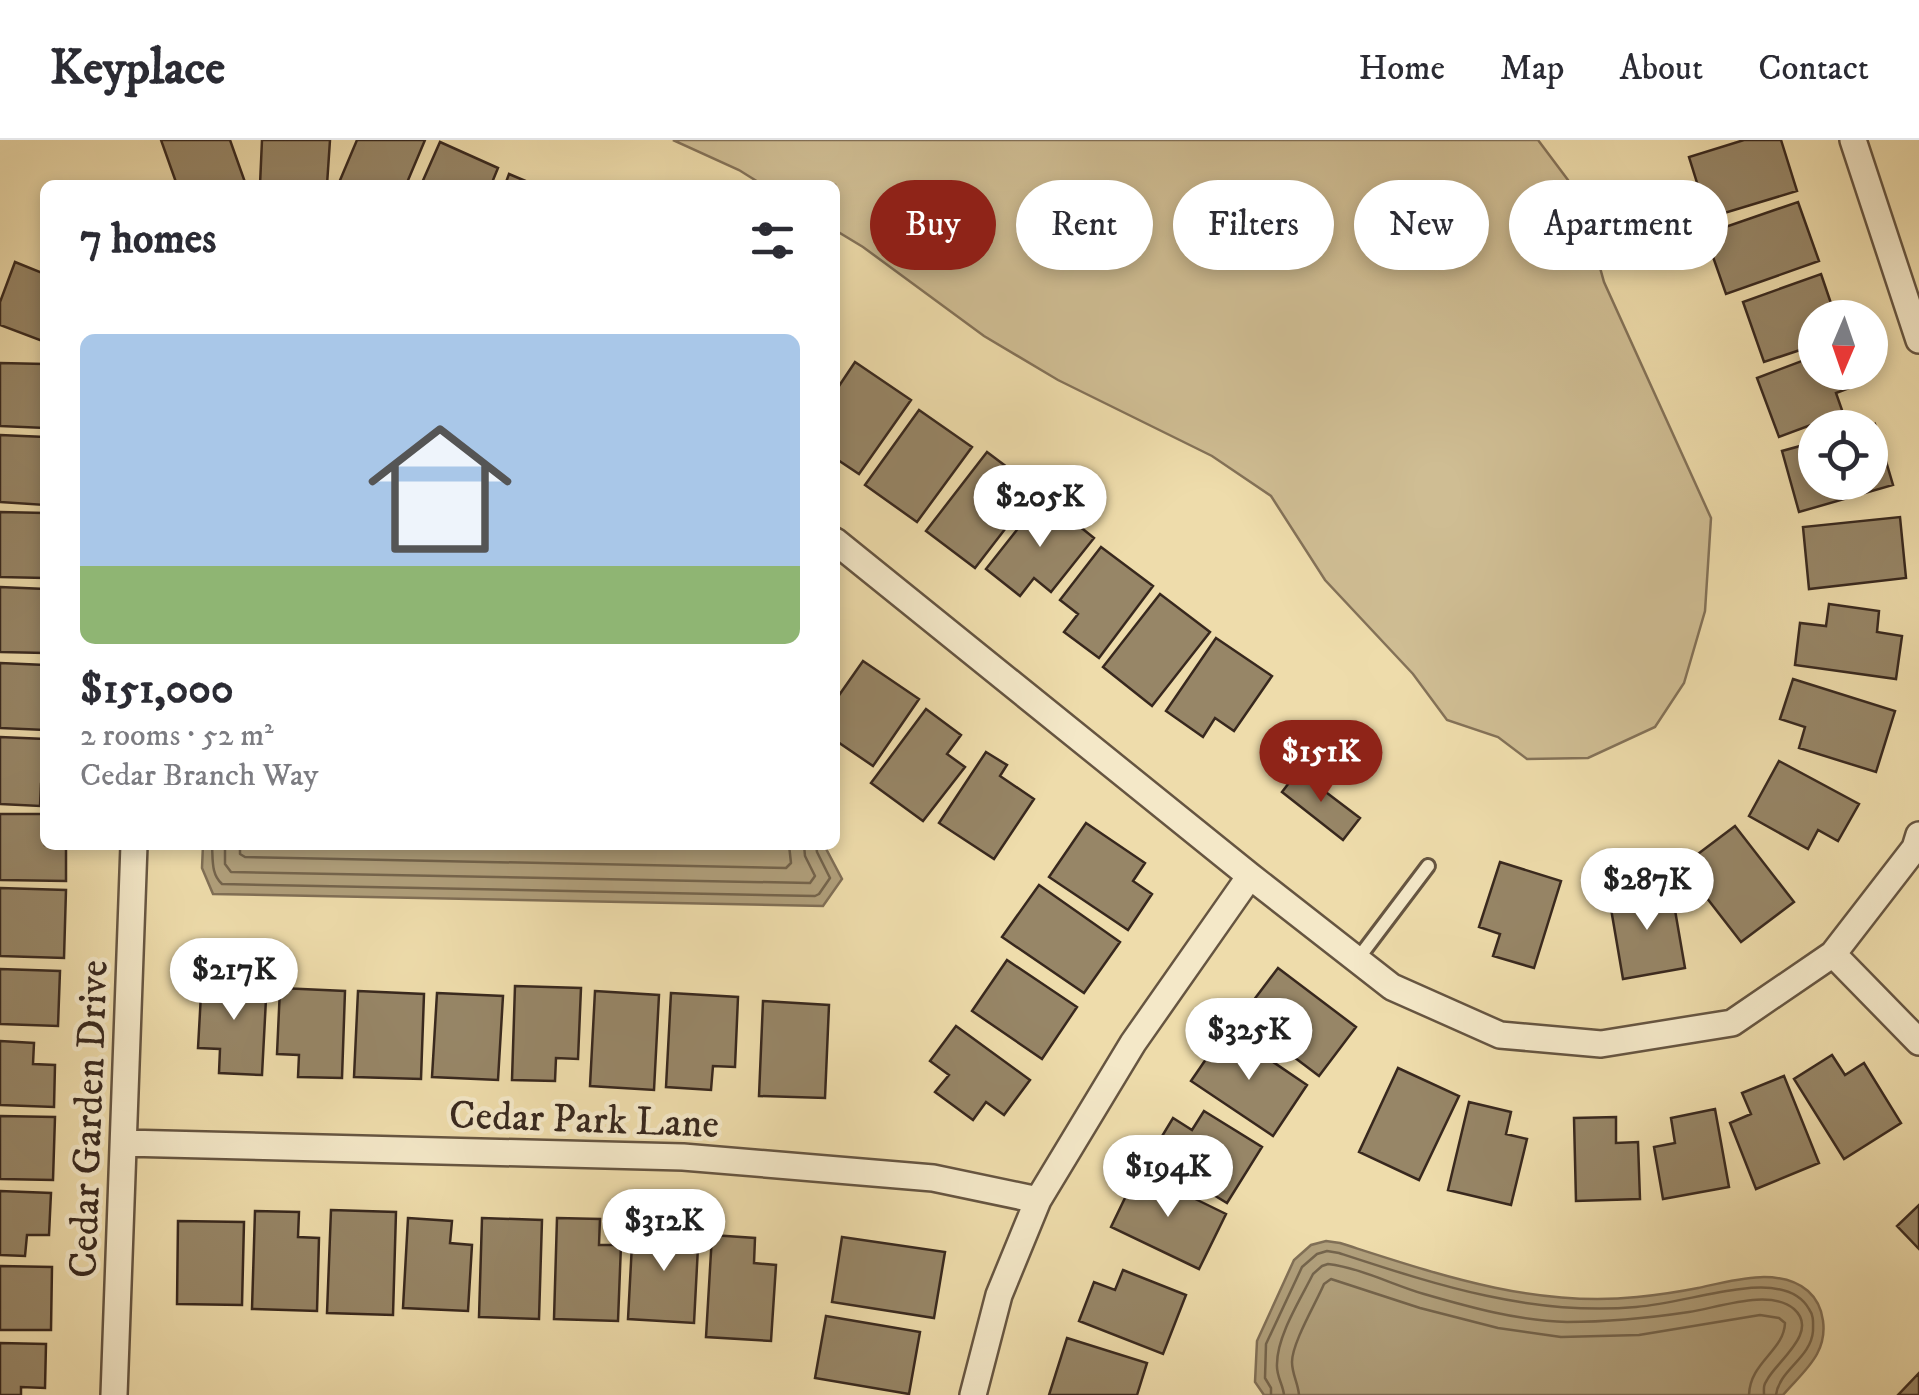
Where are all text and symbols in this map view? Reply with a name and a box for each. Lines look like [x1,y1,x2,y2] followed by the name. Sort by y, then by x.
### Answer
[50,39,225,99] text: Keyplace
[1358,47,1445,91] text: Home
[1500,47,1564,91] text: Map
[1619,47,1703,91] text: About
[1758,47,1869,91] text: Contact
[870,180,996,270] chip: Buy
[1016,180,1153,270] chip: Rent
[1173,180,1334,270] chip: Filters
[1354,180,1489,270] chip: New
[1509,180,1728,270] chip: Apartment
[745,213,800,268] icon: filters
[80,214,216,266] text: 7 homes
[1798,300,1888,390] north arrow
[1798,300,1888,500] map controls
[350,399,530,579] icon: home
[1798,410,1888,500] button: locate
[970,465,1110,550] pin: $205K
[996,477,1084,517] text: $205K
[80,664,233,716] text: $151,000
[80,716,274,756] text: 2 rooms · 52 m²
[1251,720,1391,805] pin: $151K
[1281,732,1361,772] text: $151K
[80,756,318,796] text: Cedar Branch Way
[1577,848,1717,933] pin: $287K
[1603,860,1691,900] text: $287K
[164,938,304,1023] pin: $217K
[192,950,276,990] text: $217K
[59,959,121,1279] street label: Cedar Garden Drive
[1179,998,1319,1083] pin: $325K
[1207,1010,1291,1050] text: $325K
[448,1091,720,1151] street label: Cedar Park Lane
[1098,1135,1238,1220] pin: $194K
[1125,1147,1211,1187] text: $194K
[594,1189,734,1274] pin: $312K
[624,1201,704,1241] text: $312K

